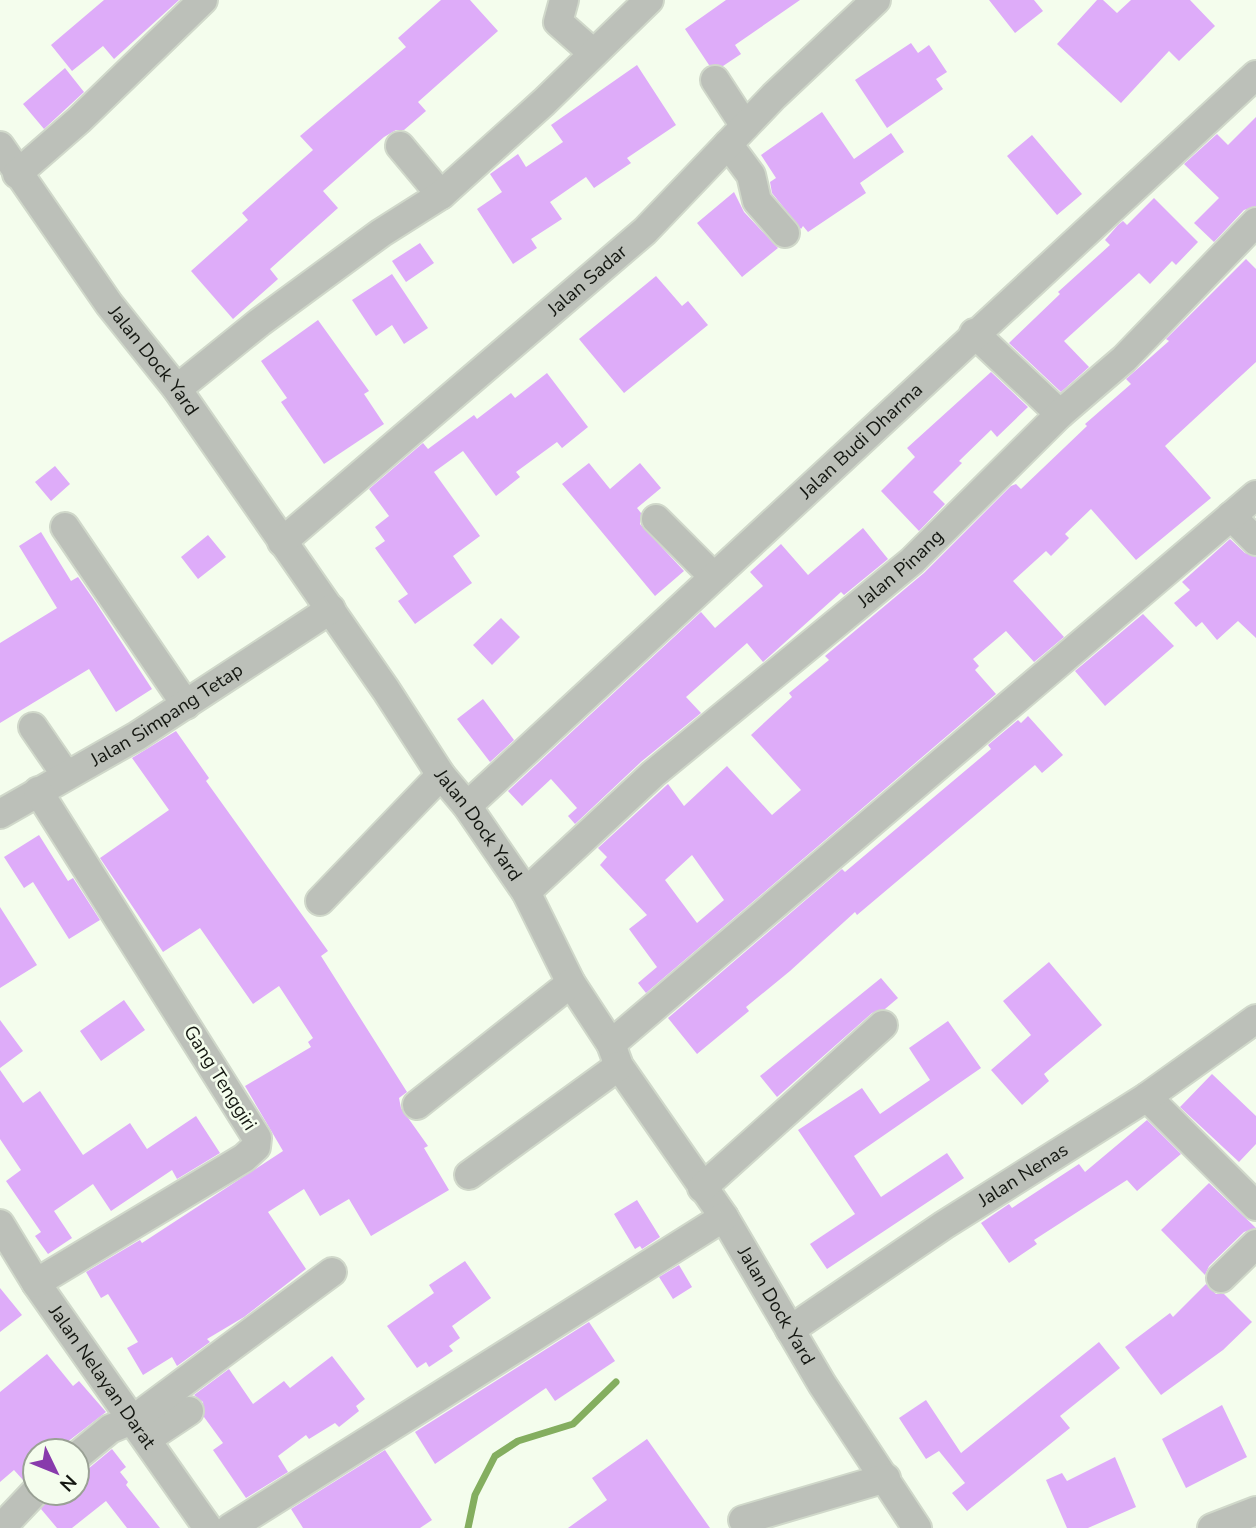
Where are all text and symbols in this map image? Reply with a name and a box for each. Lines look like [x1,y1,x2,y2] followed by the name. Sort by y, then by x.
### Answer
[541,239,633,323] street label: Jalan Sadar
[102,299,205,421] street label: Jalan Dock Yard
[793,377,928,506] street label: Jalan Budi Dharma
[851,524,949,614] street label: Jalan Pinang
[85,657,248,773] street label: Jalan Simpang Tetap
[427,764,528,886] street label: Jalan Dock Yard
[177,1020,263,1136] street label: Gang Tenggiri
[972,1137,1073,1214] street label: Jalan Nenas
[731,1241,821,1370] street label: Jalan Dock Yard
[42,1299,162,1455] street label: Jalan Nelayan Darat
[21,1437,91,1507] north arrow
[53,1469,82,1497] text: N

